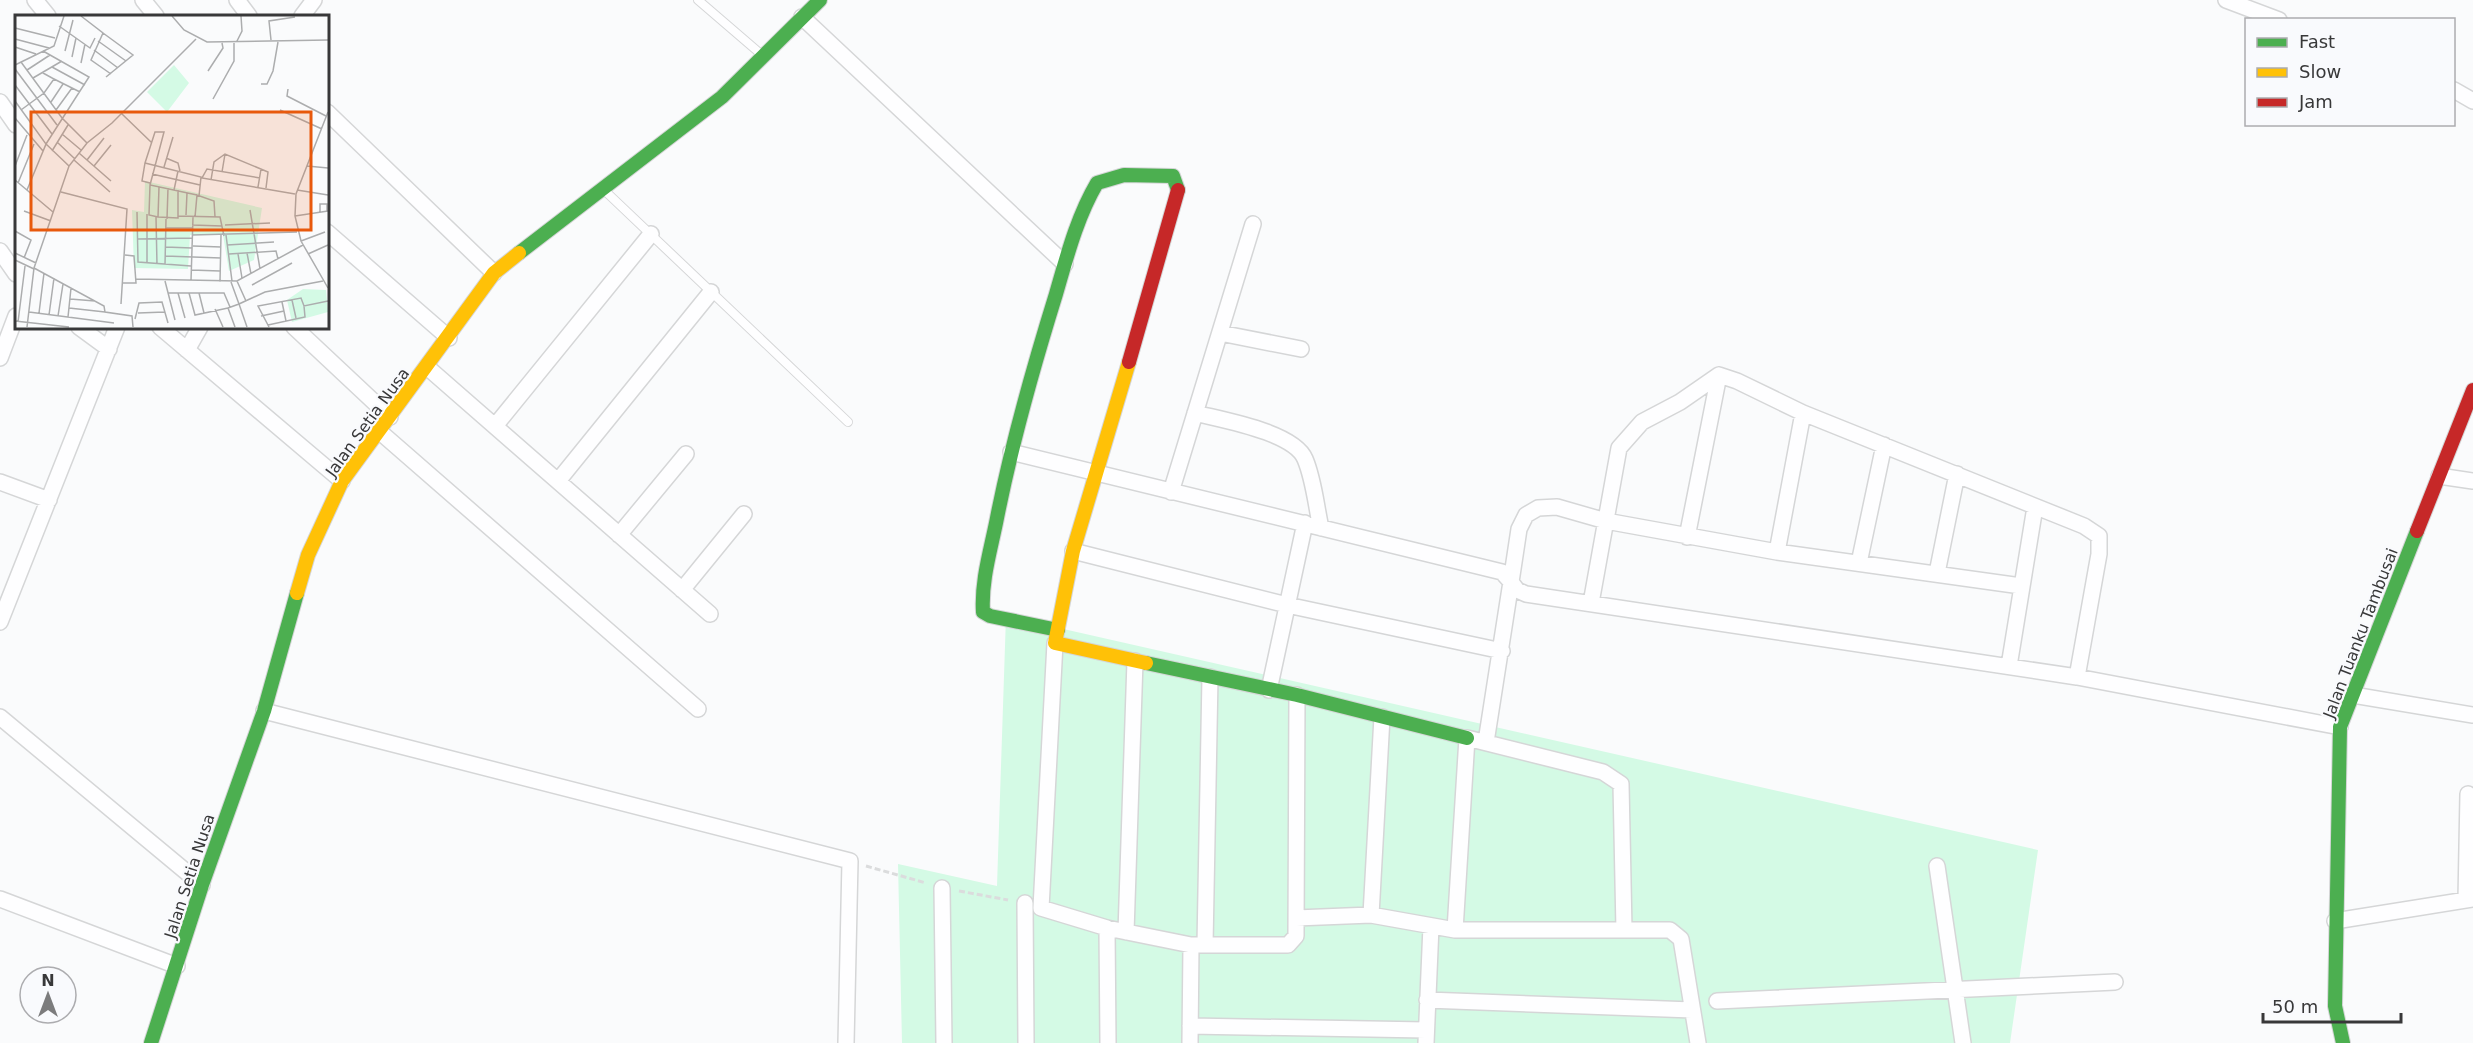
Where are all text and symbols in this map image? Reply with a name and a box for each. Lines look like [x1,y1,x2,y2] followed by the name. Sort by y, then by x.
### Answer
[15,15,328,328] inset map
[2245,18,2455,126] legend
[2299,31,2335,52] text: Fast
[2299,61,2341,82] text: Slow
[2298,91,2333,112] text: Jam
[321,364,413,481] street label: Jalan Setia Nusa
[2319,545,2402,722] street label: Jalan Tuanku Tambusai
[160,811,219,942] street label: Jalan Setia Nusa
[18,965,78,1025] north arrow
[41,971,55,990] text: N
[2263,986,2401,1024] scale bar
[2272,996,2318,1017] text: 50 m

